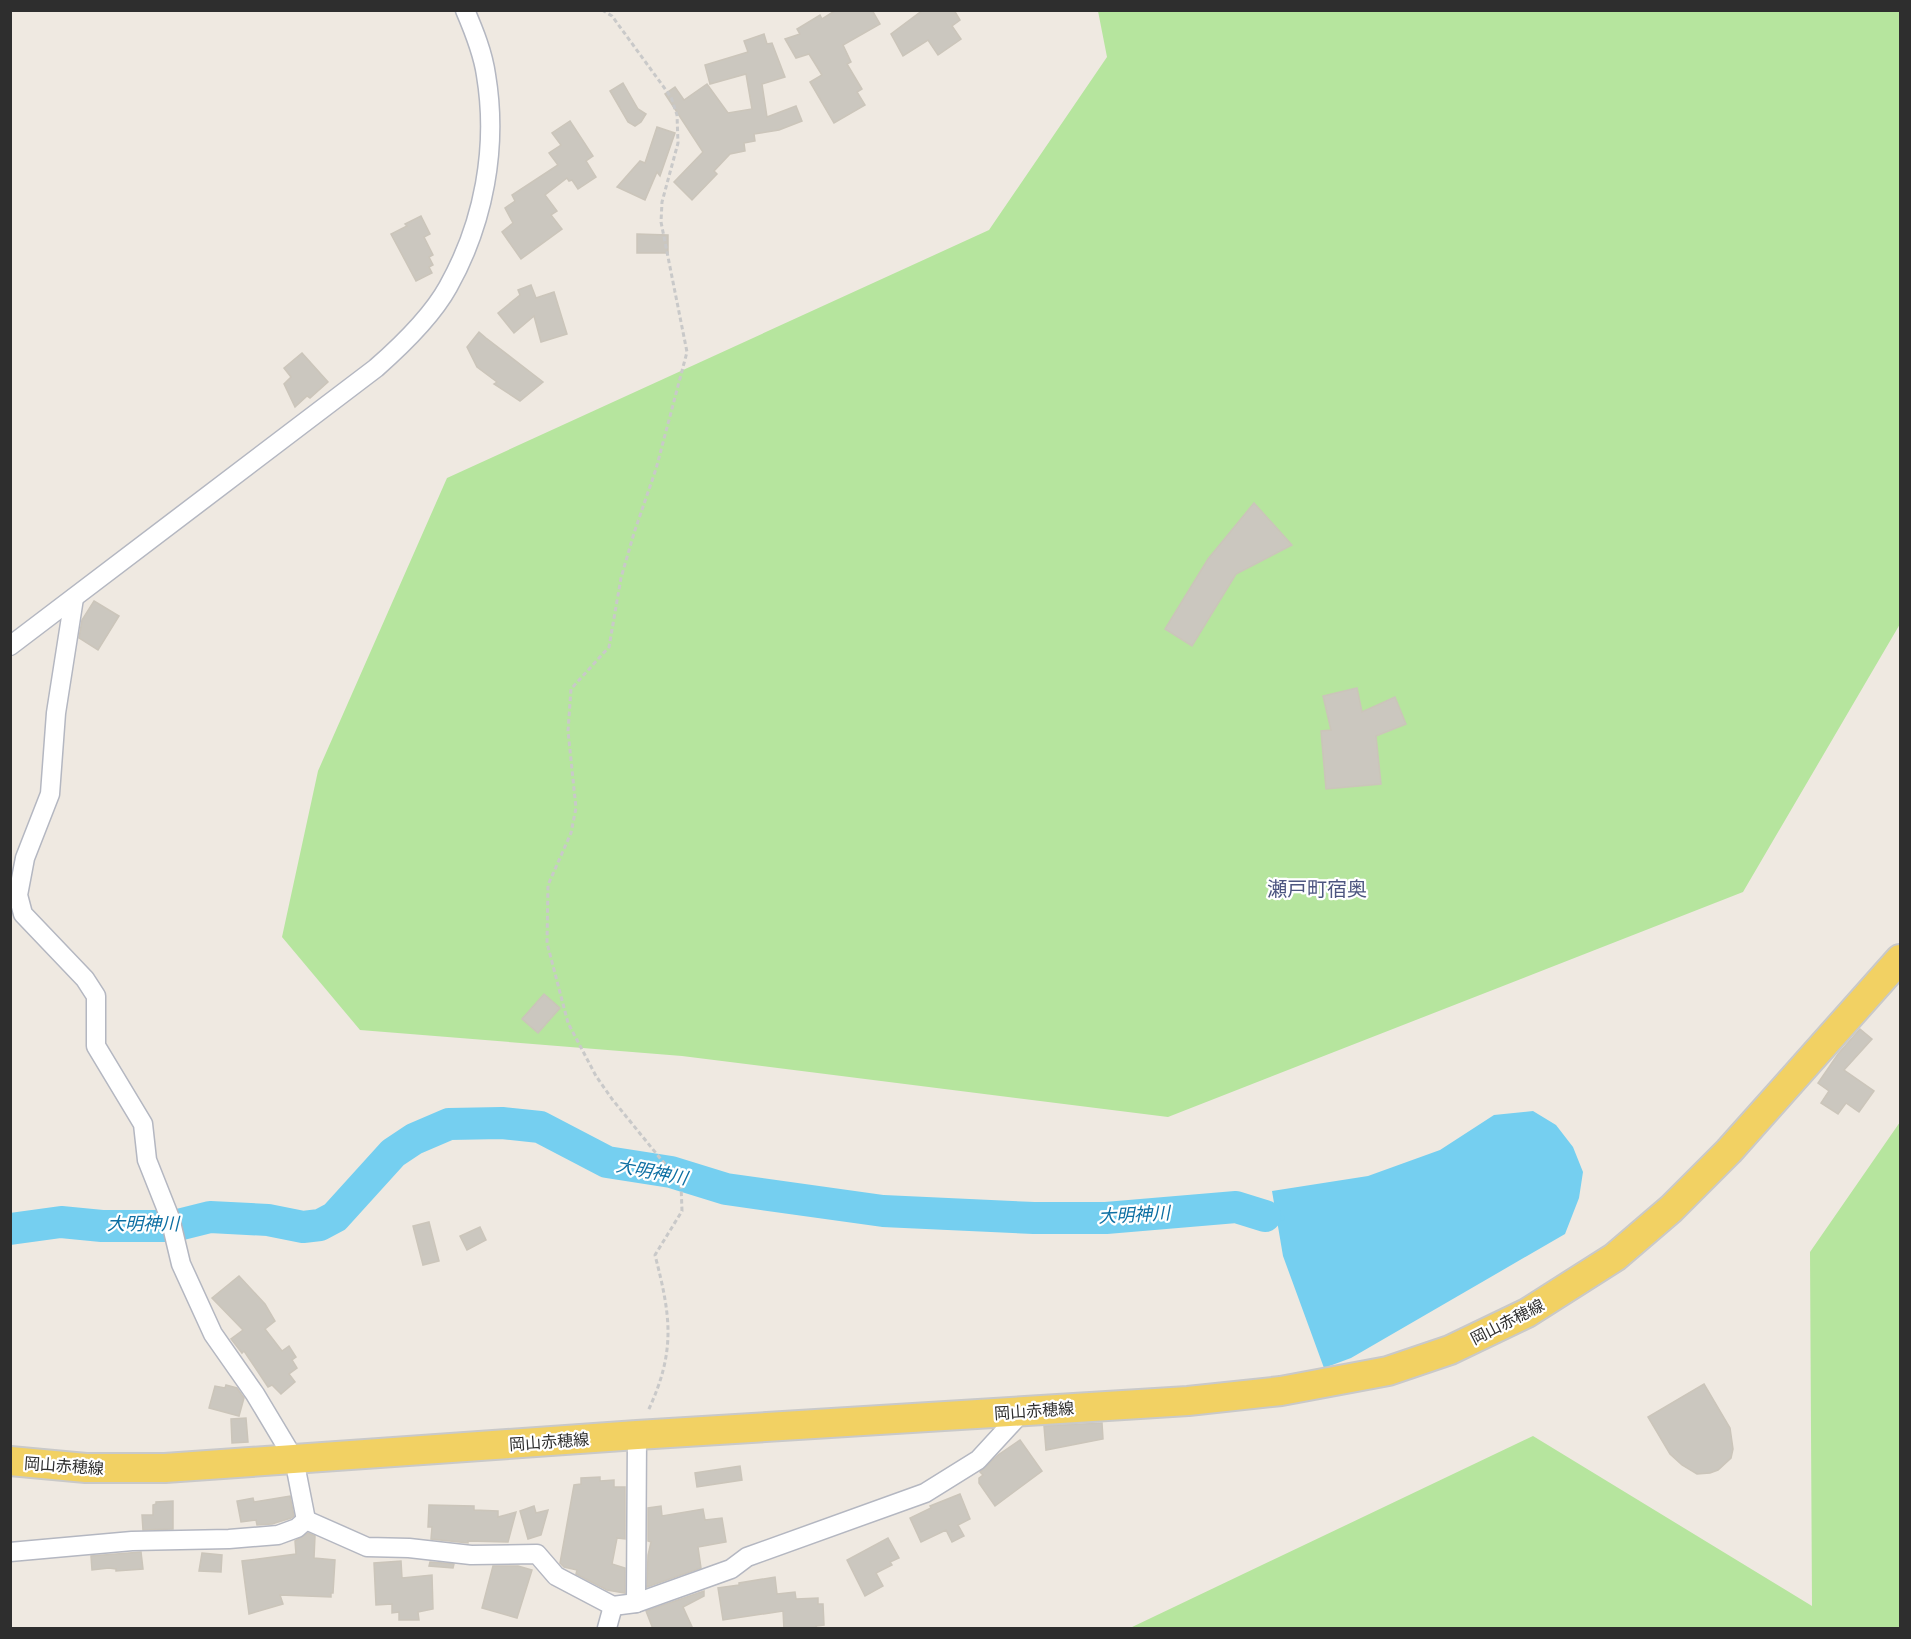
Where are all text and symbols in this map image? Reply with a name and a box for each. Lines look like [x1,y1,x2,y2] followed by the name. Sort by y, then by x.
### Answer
[1267,876,1367,900] district label: 瀬戸町宿奥
[615,1153,691,1189] water label: 大明神川
[1097,1201,1173,1227] water label: 大明神川
[107,1212,181,1234] water label: 大明神川
[1467,1294,1547,1348] street label: 岡山赤穂線
[993,1398,1075,1422] street label: 岡山赤穂線
[508,1429,590,1453] street label: 岡山赤穂線
[23,1453,105,1477] street label: 岡山赤穂線

